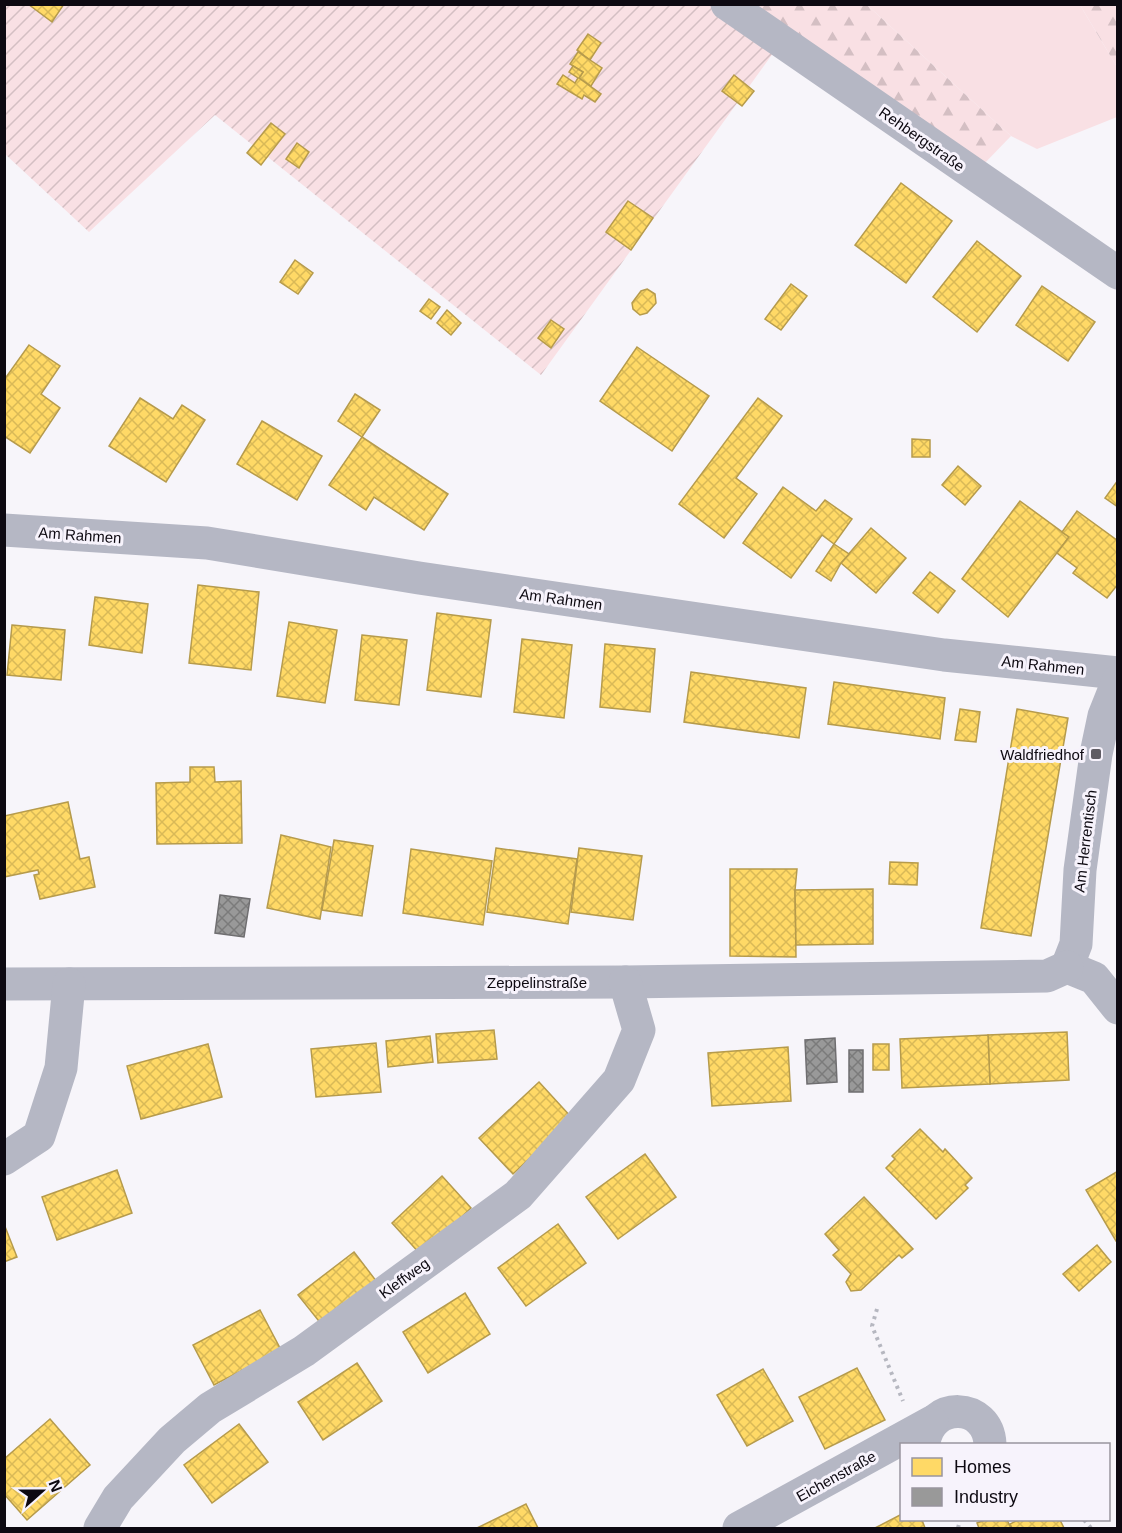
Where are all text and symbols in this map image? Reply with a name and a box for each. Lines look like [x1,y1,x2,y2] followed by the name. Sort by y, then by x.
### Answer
[876,103,968,175] street label: Rehbergstraße
[38,524,122,546] street label: Am Rahmen
[519,585,603,613] street label: Am Rahmen
[1001,652,1085,678] street label: Am Rahmen
[1000,746,1085,763] place label: Waldfriedhof
[1089,747,1103,761] marker: Waldfriedhof
[1070,789,1100,893] street label: Am Herrentisch
[487,974,587,991] street label: Zeppelinstraße
[376,1254,432,1302] street label: Kleffweg
[900,1443,1110,1521] legend
[793,1447,879,1505] street label: Eichenstraße
[954,1457,1011,1477] text: Homes
[12,1461,72,1521] north arrow
[46,1477,66,1494] text: N
[954,1487,1018,1507] text: Industry

